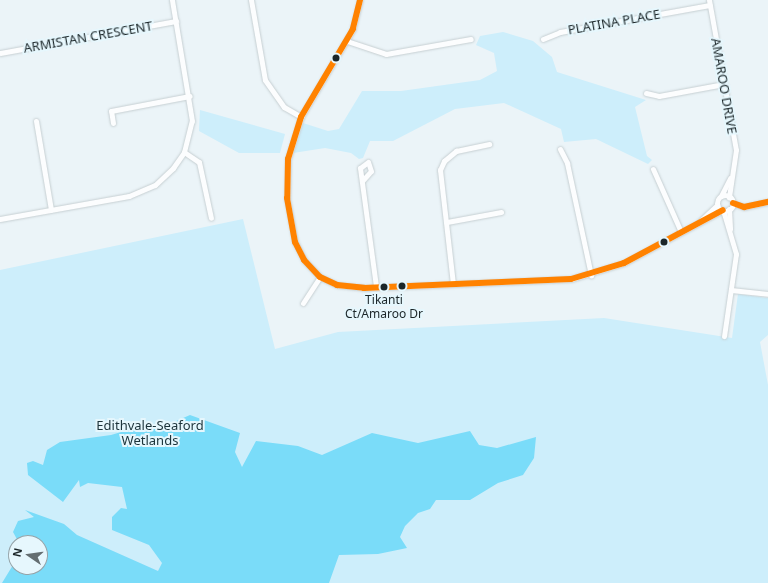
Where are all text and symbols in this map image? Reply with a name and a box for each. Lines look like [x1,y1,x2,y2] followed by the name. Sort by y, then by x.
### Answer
[567,6,661,38] street label: PLATINA PLACE
[22,18,154,56] street label: ARMISTAN CRESCENT
[708,37,740,135] street label: AMAROO DRIVE
[331,53,341,63] unlabelled marker
[659,237,669,247] unlabelled marker
[397,281,407,291] unlabelled marker
[379,282,389,292] marker: Tikanti Ct/Amaroo Dr
[345,293,423,321] place label: Tikanti Ct/Amaroo Dr
[96,418,204,449] park label: Edithvale-Seaford Wetlands
[8,535,48,575] north arrow
[8,546,25,558] text: N

